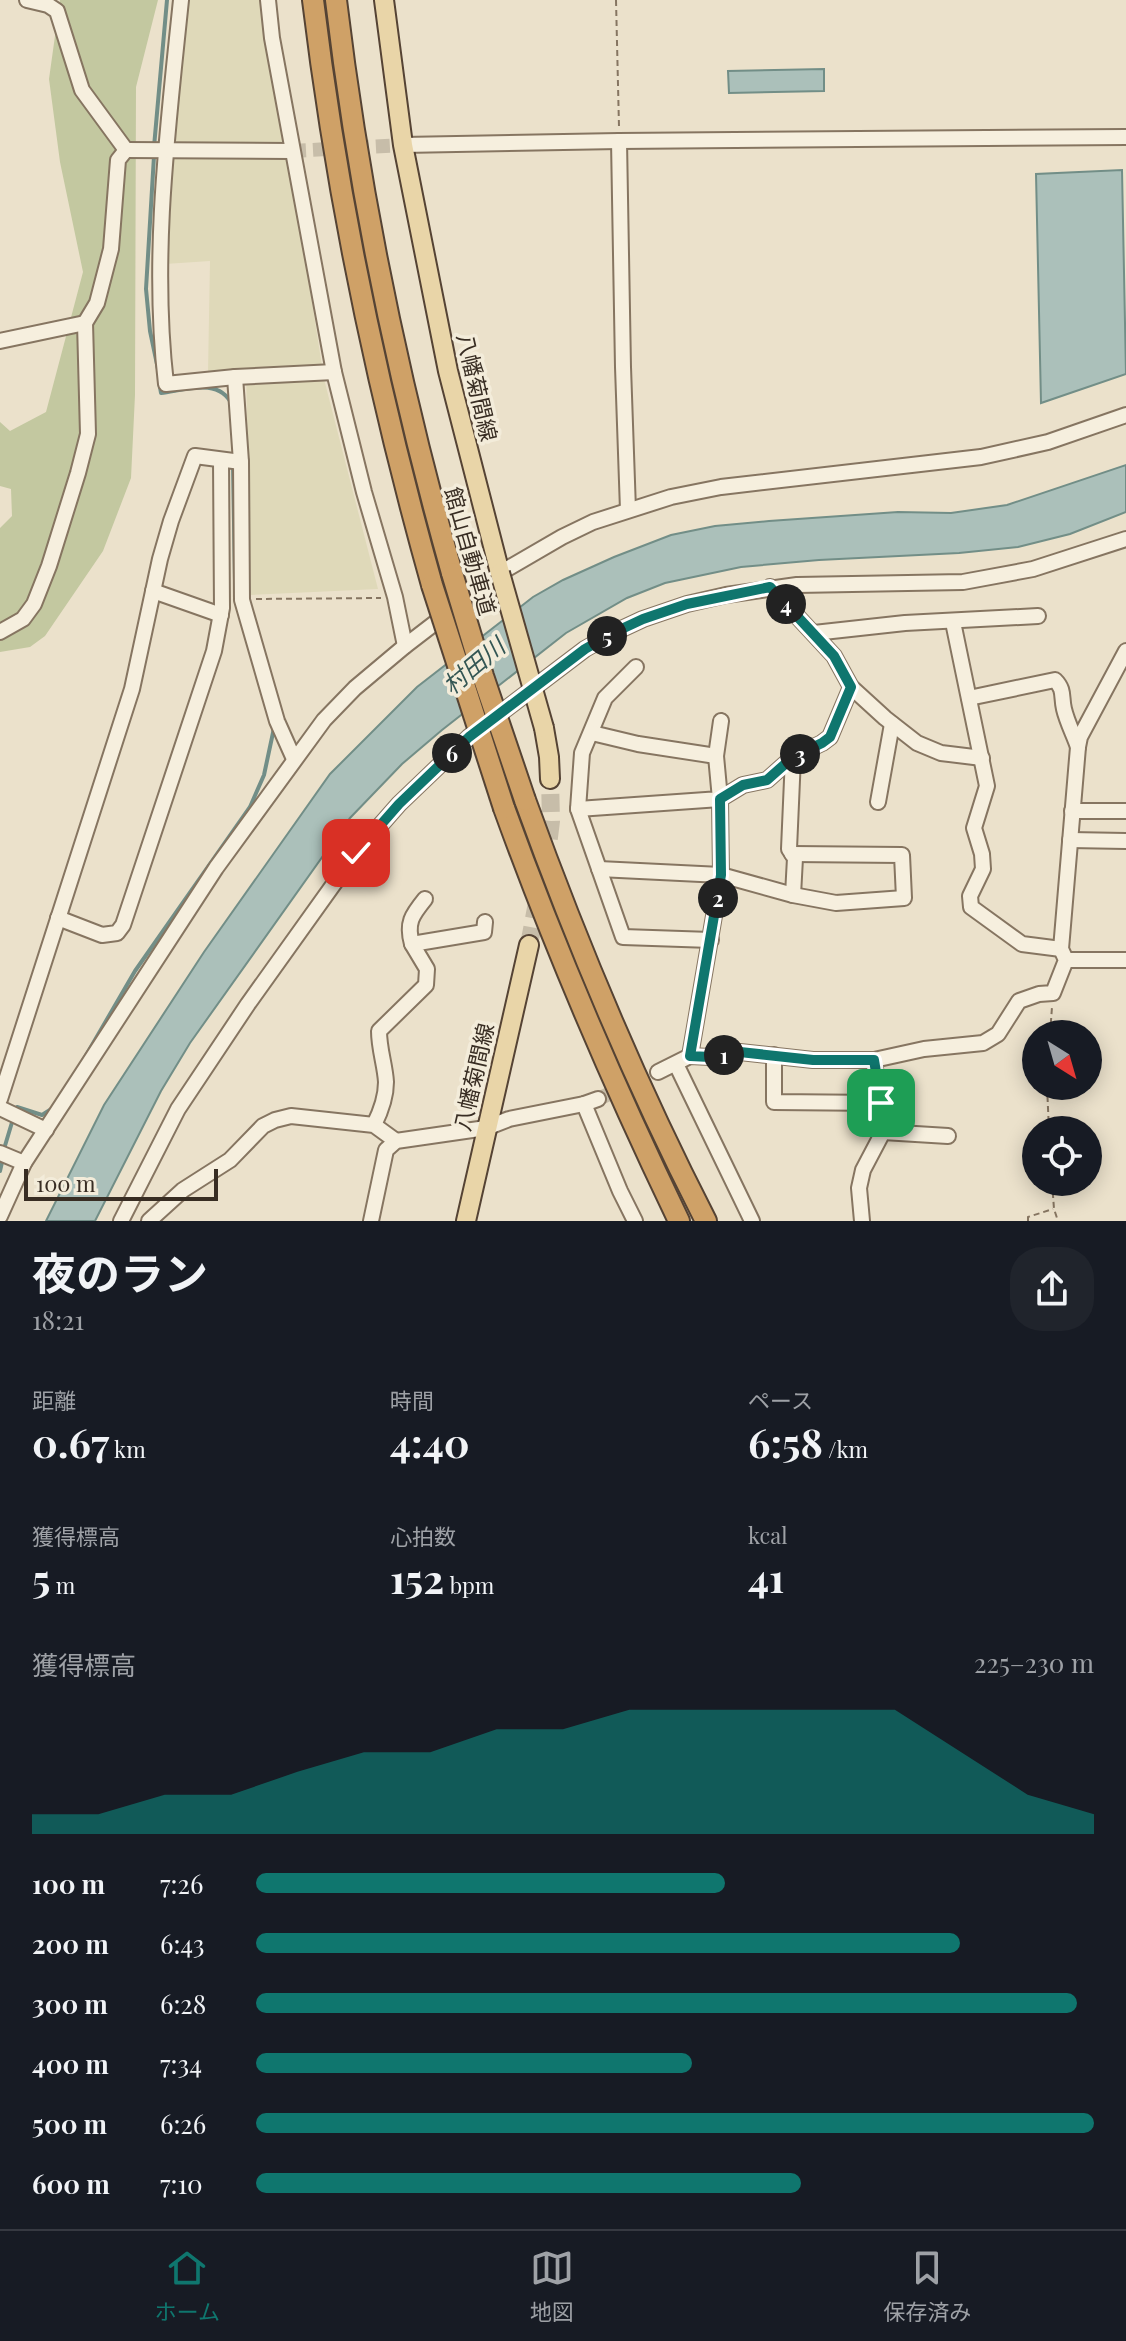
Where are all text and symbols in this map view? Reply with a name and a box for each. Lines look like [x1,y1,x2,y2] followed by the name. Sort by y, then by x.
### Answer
[451,330,505,444] street label: 八幡菊間線
[438,483,504,619] street label: 館山自動車道
[766,584,806,624] pin: 4
[780,589,792,619] text: 4
[587,616,627,656] pin: 5
[602,621,612,651] text: 5
[435,628,513,700] water label: 村田川
[432,733,472,773] pin: 6
[780,734,820,774] pin: 3
[446,738,458,768] text: 6
[795,739,805,769] text: 3
[322,819,390,887] pin
[334,831,378,875] icon: check
[698,878,738,918] pin: 2
[712,883,724,913] text: 2
[446,1020,500,1134] street label: 八幡菊間線
[1022,1020,1102,1100] north arrow
[1022,1020,1102,1196] map controls
[704,1035,744,1075] pin: 1
[720,1040,728,1070] text: 1
[847,1069,915,1137] pin
[859,1081,903,1125] icon: arrive
[1022,1116,1102,1196] button: locate
[24,1165,218,1201] scale bar
[36,1168,96,1198] text: 100 m
[32,1242,208,1301] text: 夜のラン
[1010,1247,1094,1331] button: share
[32,1302,84,1337] text: 18:21
[32,1385,76,1415] text: 距離
[390,1385,434,1415] text: 時間
[748,1385,813,1415] text: ペース
[32,1415,109,1468] text: 0.67
[390,1415,470,1468] text: 4:40
[748,1415,823,1468] text: 6:58
[109,1434,146,1464] text: km
[823,1434,868,1464] text: /km
[748,1520,787,1550] text: kcal
[32,1521,120,1551] text: 獲得標高
[390,1521,456,1551] text: 心拍数
[748,1550,784,1603] text: 41
[32,1551,50,1604] text: 5
[390,1551,444,1604] text: 152
[50,1570,75,1600] text: m
[444,1570,494,1600] text: bpm
[974,1645,1094,1680] text: 225–230 m
[32,1647,136,1682] text: 獲得標高
[32,1866,105,1901] text: 100 m
[160,1866,203,1901] text: 7:26
[32,1926,109,1961] text: 200 m
[160,1926,204,1961] text: 6:43
[32,1986,108,2021] text: 300 m
[160,1986,206,2021] text: 6:28
[32,2046,109,2081] text: 400 m
[160,2046,202,2081] text: 7:34
[32,2106,107,2141] text: 500 m
[160,2106,206,2141] text: 6:26
[32,2166,110,2201] text: 600 m
[160,2166,203,2201] text: 7:10
[155,2246,220,2326] tab: ホーム
[530,2246,574,2326] tab: 地図
[883,2246,971,2326] tab: 保存済み

